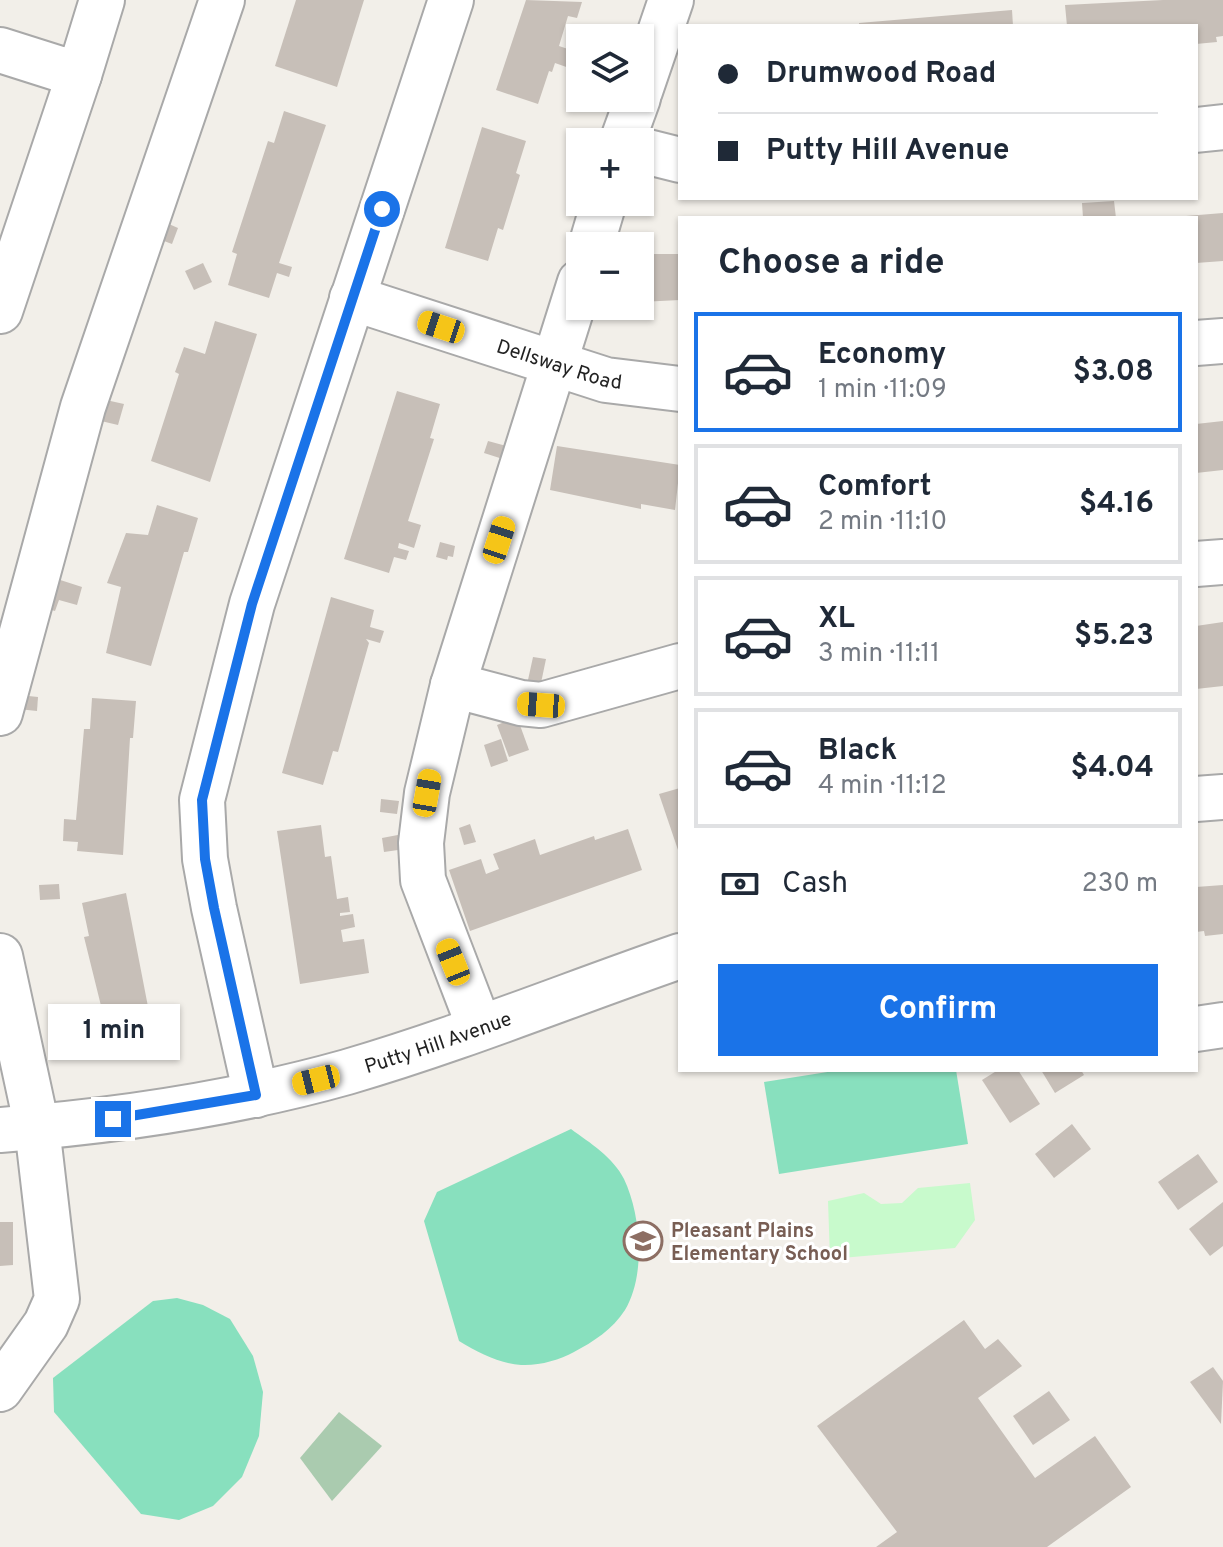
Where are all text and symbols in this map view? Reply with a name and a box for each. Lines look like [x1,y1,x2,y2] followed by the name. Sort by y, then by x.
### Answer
[566,24,654,320] map controls
[566,24,654,112] button: layers
[766,56,996,93] text: Drumwood Road
[566,128,654,216] button: +
[766,133,1010,170] text: Putty Hill Avenue
[364,191,400,227] route start
[566,232,654,320] button: −
[718,241,944,287] text: Choose a ride
[414,308,468,346] car
[493,335,623,397] street label: Dellsway Road
[722,336,794,408] icon: car
[818,337,946,374] text: Economy
[1073,354,1154,391] text: $3.08
[818,374,947,407] text: 1 min · 11:09
[722,468,794,540] icon: car
[818,469,931,506] text: Comfort
[1079,486,1154,523] text: $4.16
[818,506,947,539] text: 2 min · 11:10
[480,513,518,567] car
[722,600,794,672] icon: car
[818,601,855,638] text: XL
[1074,618,1154,655] text: $5.23
[818,638,940,671] text: 3 min · 11:11
[516,691,566,719] car
[722,732,794,804] icon: car
[818,733,897,770] text: Black
[1070,750,1154,787] text: $4.04
[411,767,443,819] car
[818,770,947,803] text: 4 min · 11:12
[718,862,762,906] icon: cash
[782,866,848,903] text: Cash
[1082,868,1158,901] text: 230 m
[433,935,473,989] car
[718,964,1158,1056] button: Confirm
[47,1003,179,1059] callout: 1 min
[362,1007,516,1081] street label: Putty Hill Avenue
[83,1015,145,1048] text: 1 min
[290,1063,342,1097] car
[95,1101,131,1137] route end
[671,1219,848,1268] place label: Pleasant Plains Elementary School
[622,1220,664,1262] school or university icon: Pleasant Plains Elementary School

